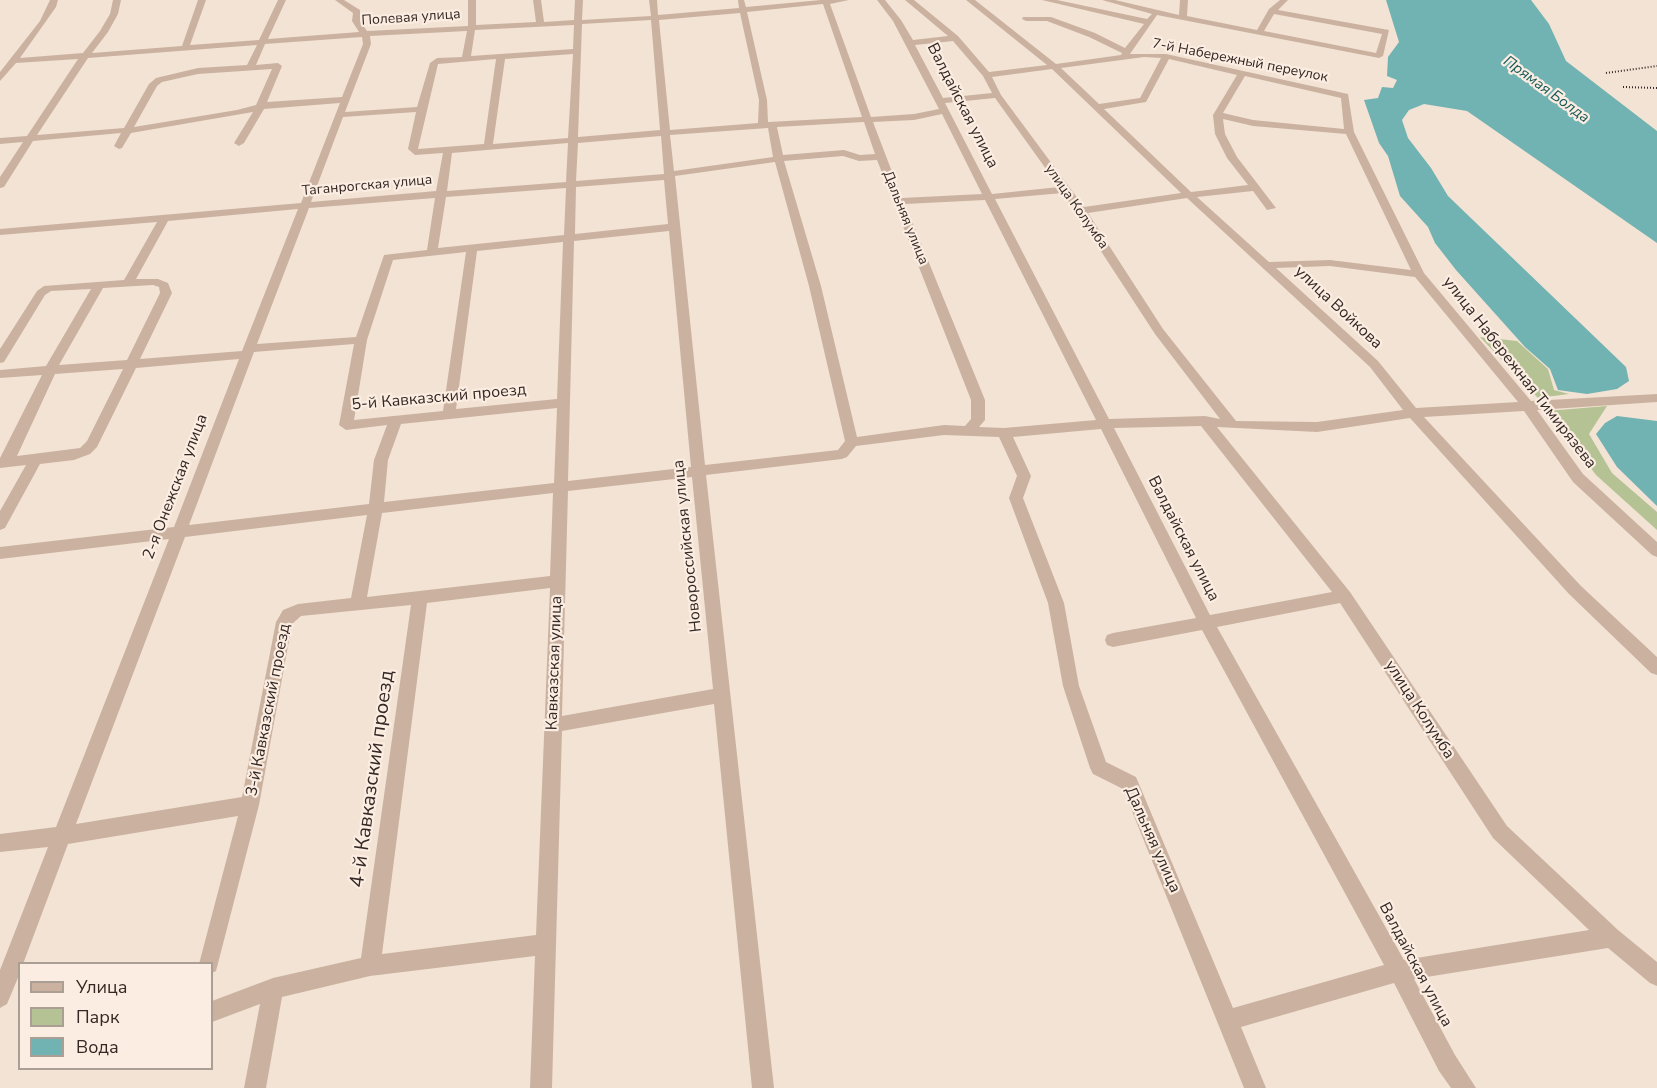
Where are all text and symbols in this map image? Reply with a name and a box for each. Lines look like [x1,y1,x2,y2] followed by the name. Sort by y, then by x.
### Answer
[361,6,461,30] street label: Полевая улица
[1151,36,1329,86] street label: 7-й Набережный переулок
[922,40,1002,172] street label: Валдайская улица
[1499,53,1593,127] water label: Прямая Болда
[1041,161,1111,253] street label: улица Колумба
[878,169,932,267] street label: Дальняя улица
[301,172,433,200] street label: Таганрогская улица
[1290,263,1386,353] street label: улица Войкова
[1438,273,1600,473] street label: улица Набережная Тимирязева
[351,381,527,415] street label: 5-й Кавказский проезд
[139,412,213,562] street label: 2-я Онежская улица
[669,459,707,633] street label: Новороссийская улица
[1143,473,1223,605] street label: Валдайская улица
[543,595,567,731] street label: Кавказская улица
[243,622,295,798] street label: 3-й Кавказский проезд
[1380,657,1458,763] street label: улица Колумба
[346,669,400,889] street label: 4-й Кавказский проезд
[1120,784,1184,896] street label: Дальняя улица
[1374,900,1456,1030] street label: Валдайская улица
[18,962,213,1070] legend
[76,975,127,999] text: Улица
[76,1005,119,1029] text: Парк
[76,1035,119,1059] text: Вода

